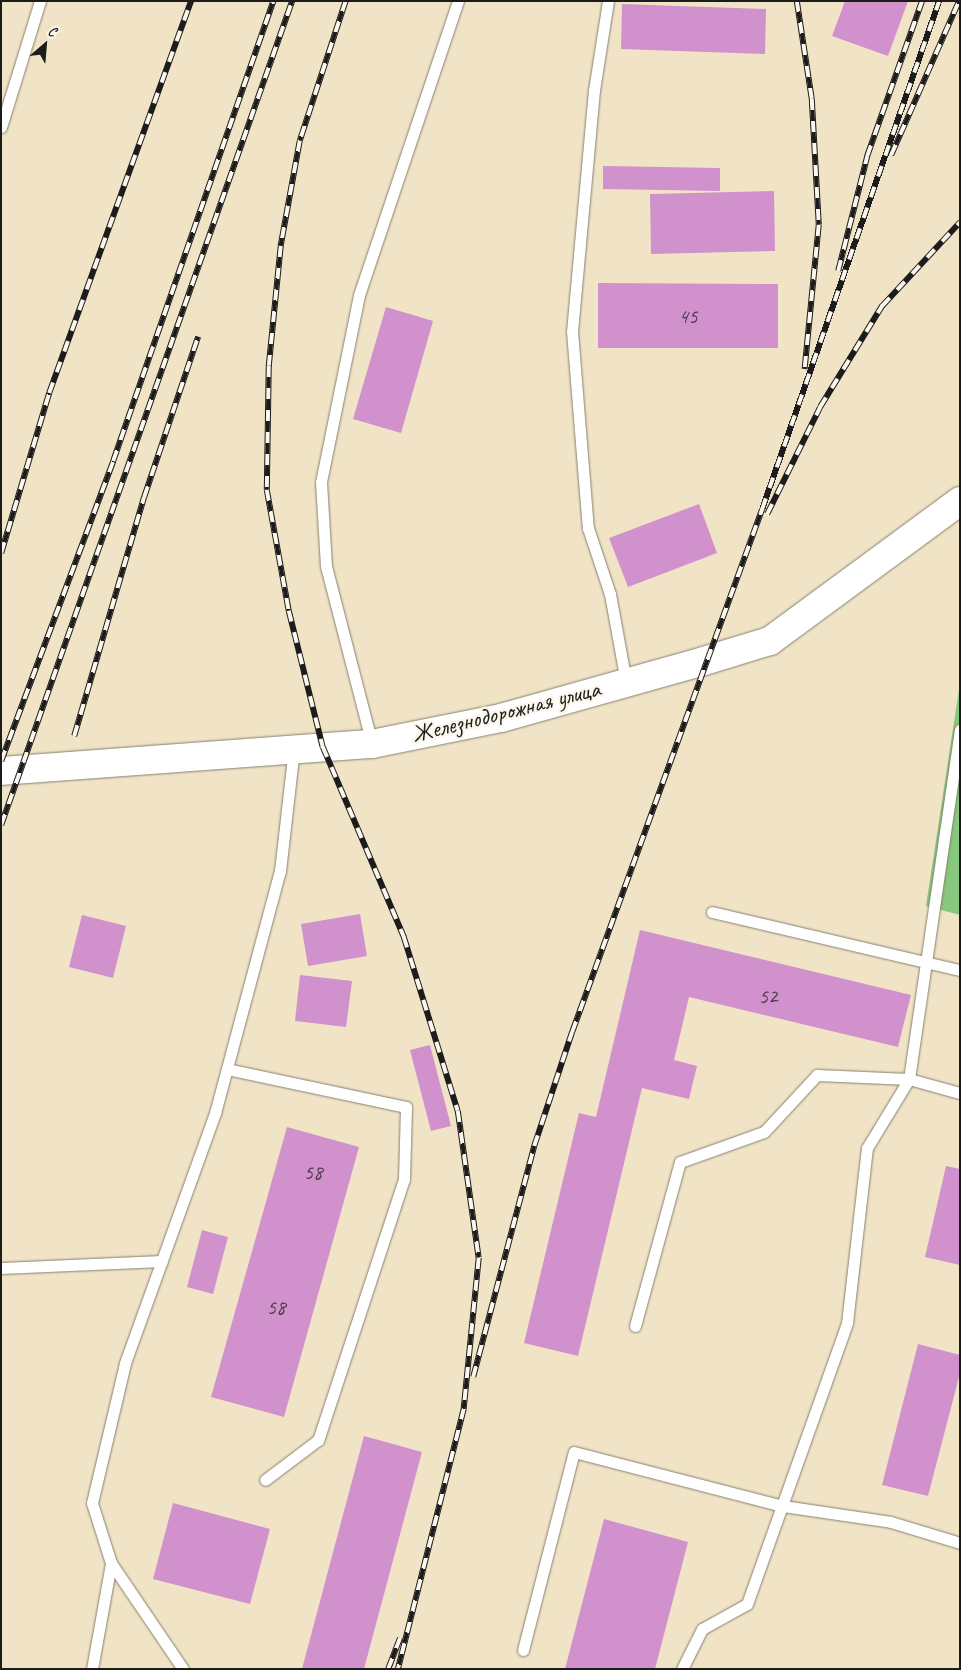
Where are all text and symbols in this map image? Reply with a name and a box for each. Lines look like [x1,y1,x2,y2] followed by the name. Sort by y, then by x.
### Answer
[20,20,70,70] north arrow
[45,22,59,40] text: С
[679,303,697,329] house number: 45
[408,674,604,750] street label: Железнодорожная улица
[759,983,777,1009] house number: 52
[304,1159,322,1185] house number: 58
[267,1294,285,1320] house number: 58

